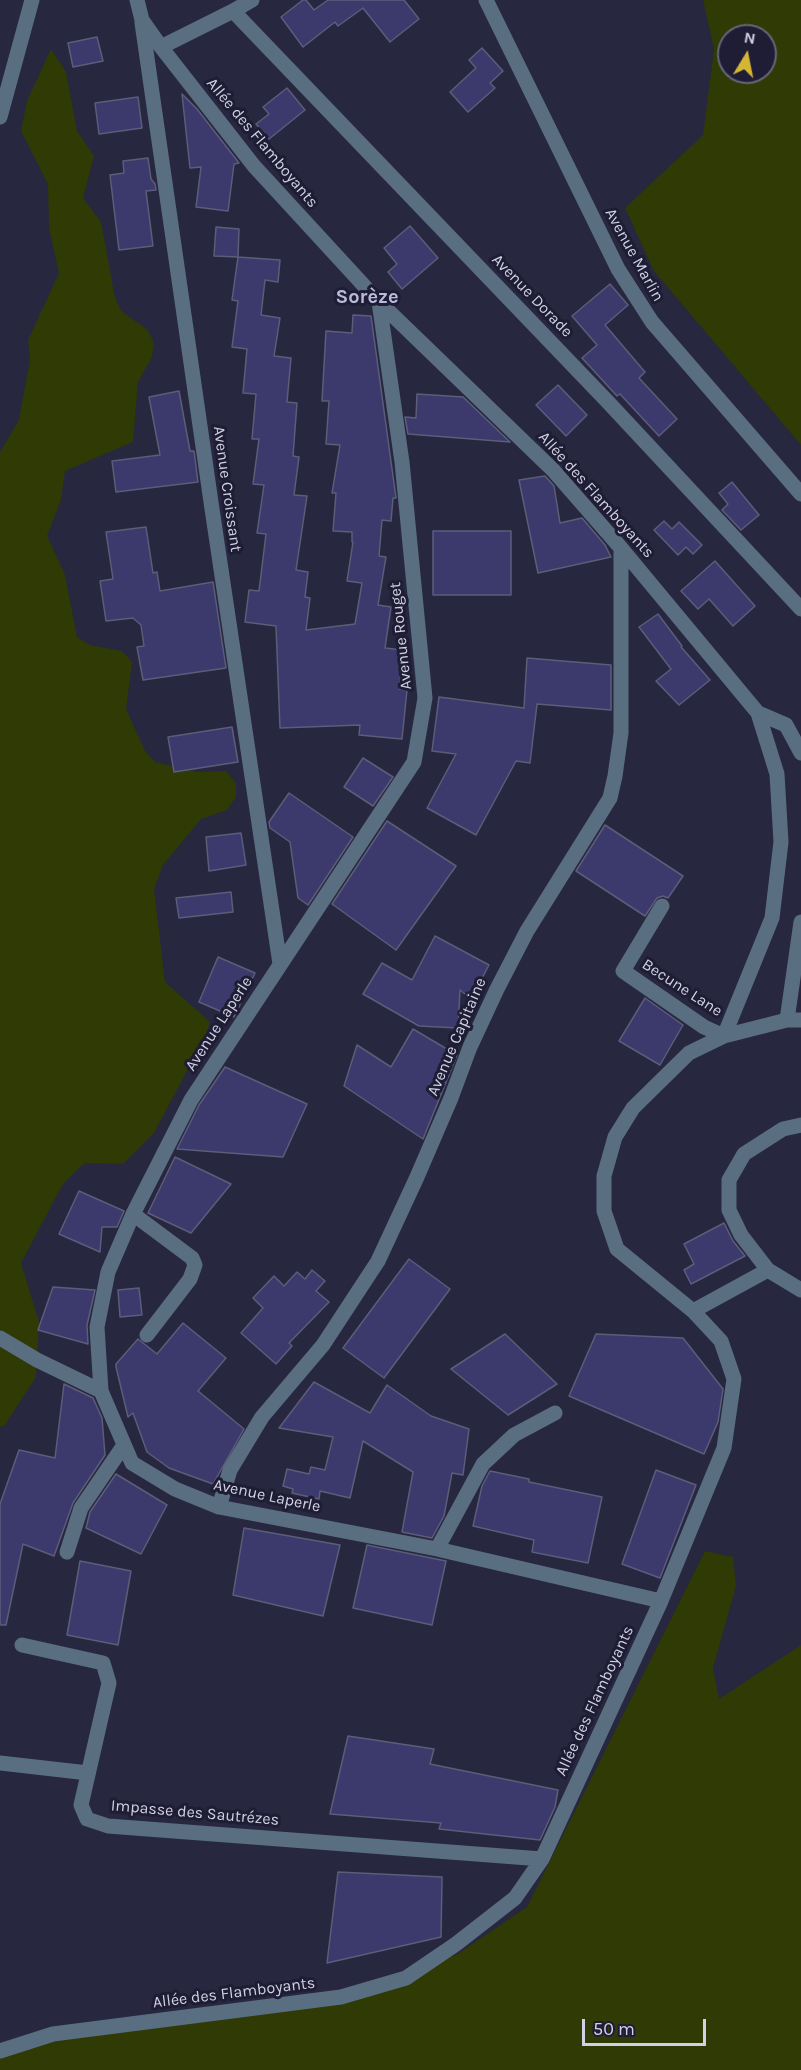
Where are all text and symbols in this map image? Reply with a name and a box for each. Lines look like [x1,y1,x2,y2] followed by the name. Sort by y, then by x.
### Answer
[717,24,777,84] north arrow
[743,27,757,48] text: N
[202,74,322,212] street label: Allée des Flamboyants
[601,205,667,305] street label: Avenue Marlin
[488,250,576,342] street label: Avenue Dorade
[335,285,399,309] district label: Sorèze
[209,425,245,553] street label: Avenue Croissant
[534,428,658,562] street label: Allée des Flamboyants
[386,581,416,691] street label: Avenue Rouget
[638,955,726,1021] street label: Becune Lane
[181,973,257,1075] street label: Avenue Laperle
[423,975,491,1099] street label: Avenue Capitaine
[212,1475,322,1517] street label: Avenue Laperle
[552,1623,638,1779] street label: Allée des Flamboyants
[110,1796,280,1830] street label: Impasse des Sautrézes
[152,1974,316,2012] street label: Allée des Flamboyants
[585,2007,710,2045] scale bar
[593,2018,635,2040] text: 50 m

